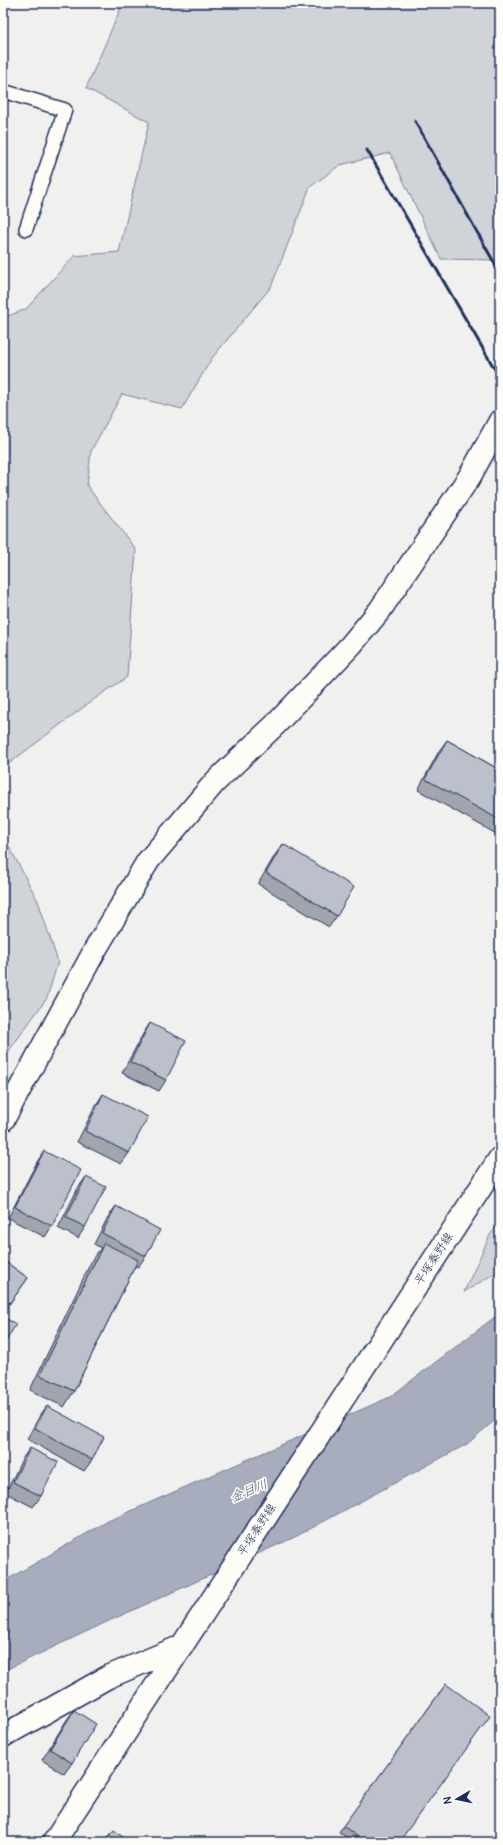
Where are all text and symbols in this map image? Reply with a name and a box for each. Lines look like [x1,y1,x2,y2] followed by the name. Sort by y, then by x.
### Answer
[411,1230,457,1288] street label: 平塚秦野線
[228,1476,270,1506] water label: 金目川
[234,1501,280,1559] street label: 平塚秦野線
[437,1779,477,1819] north arrow
[441,1795,455,1805] text: N

